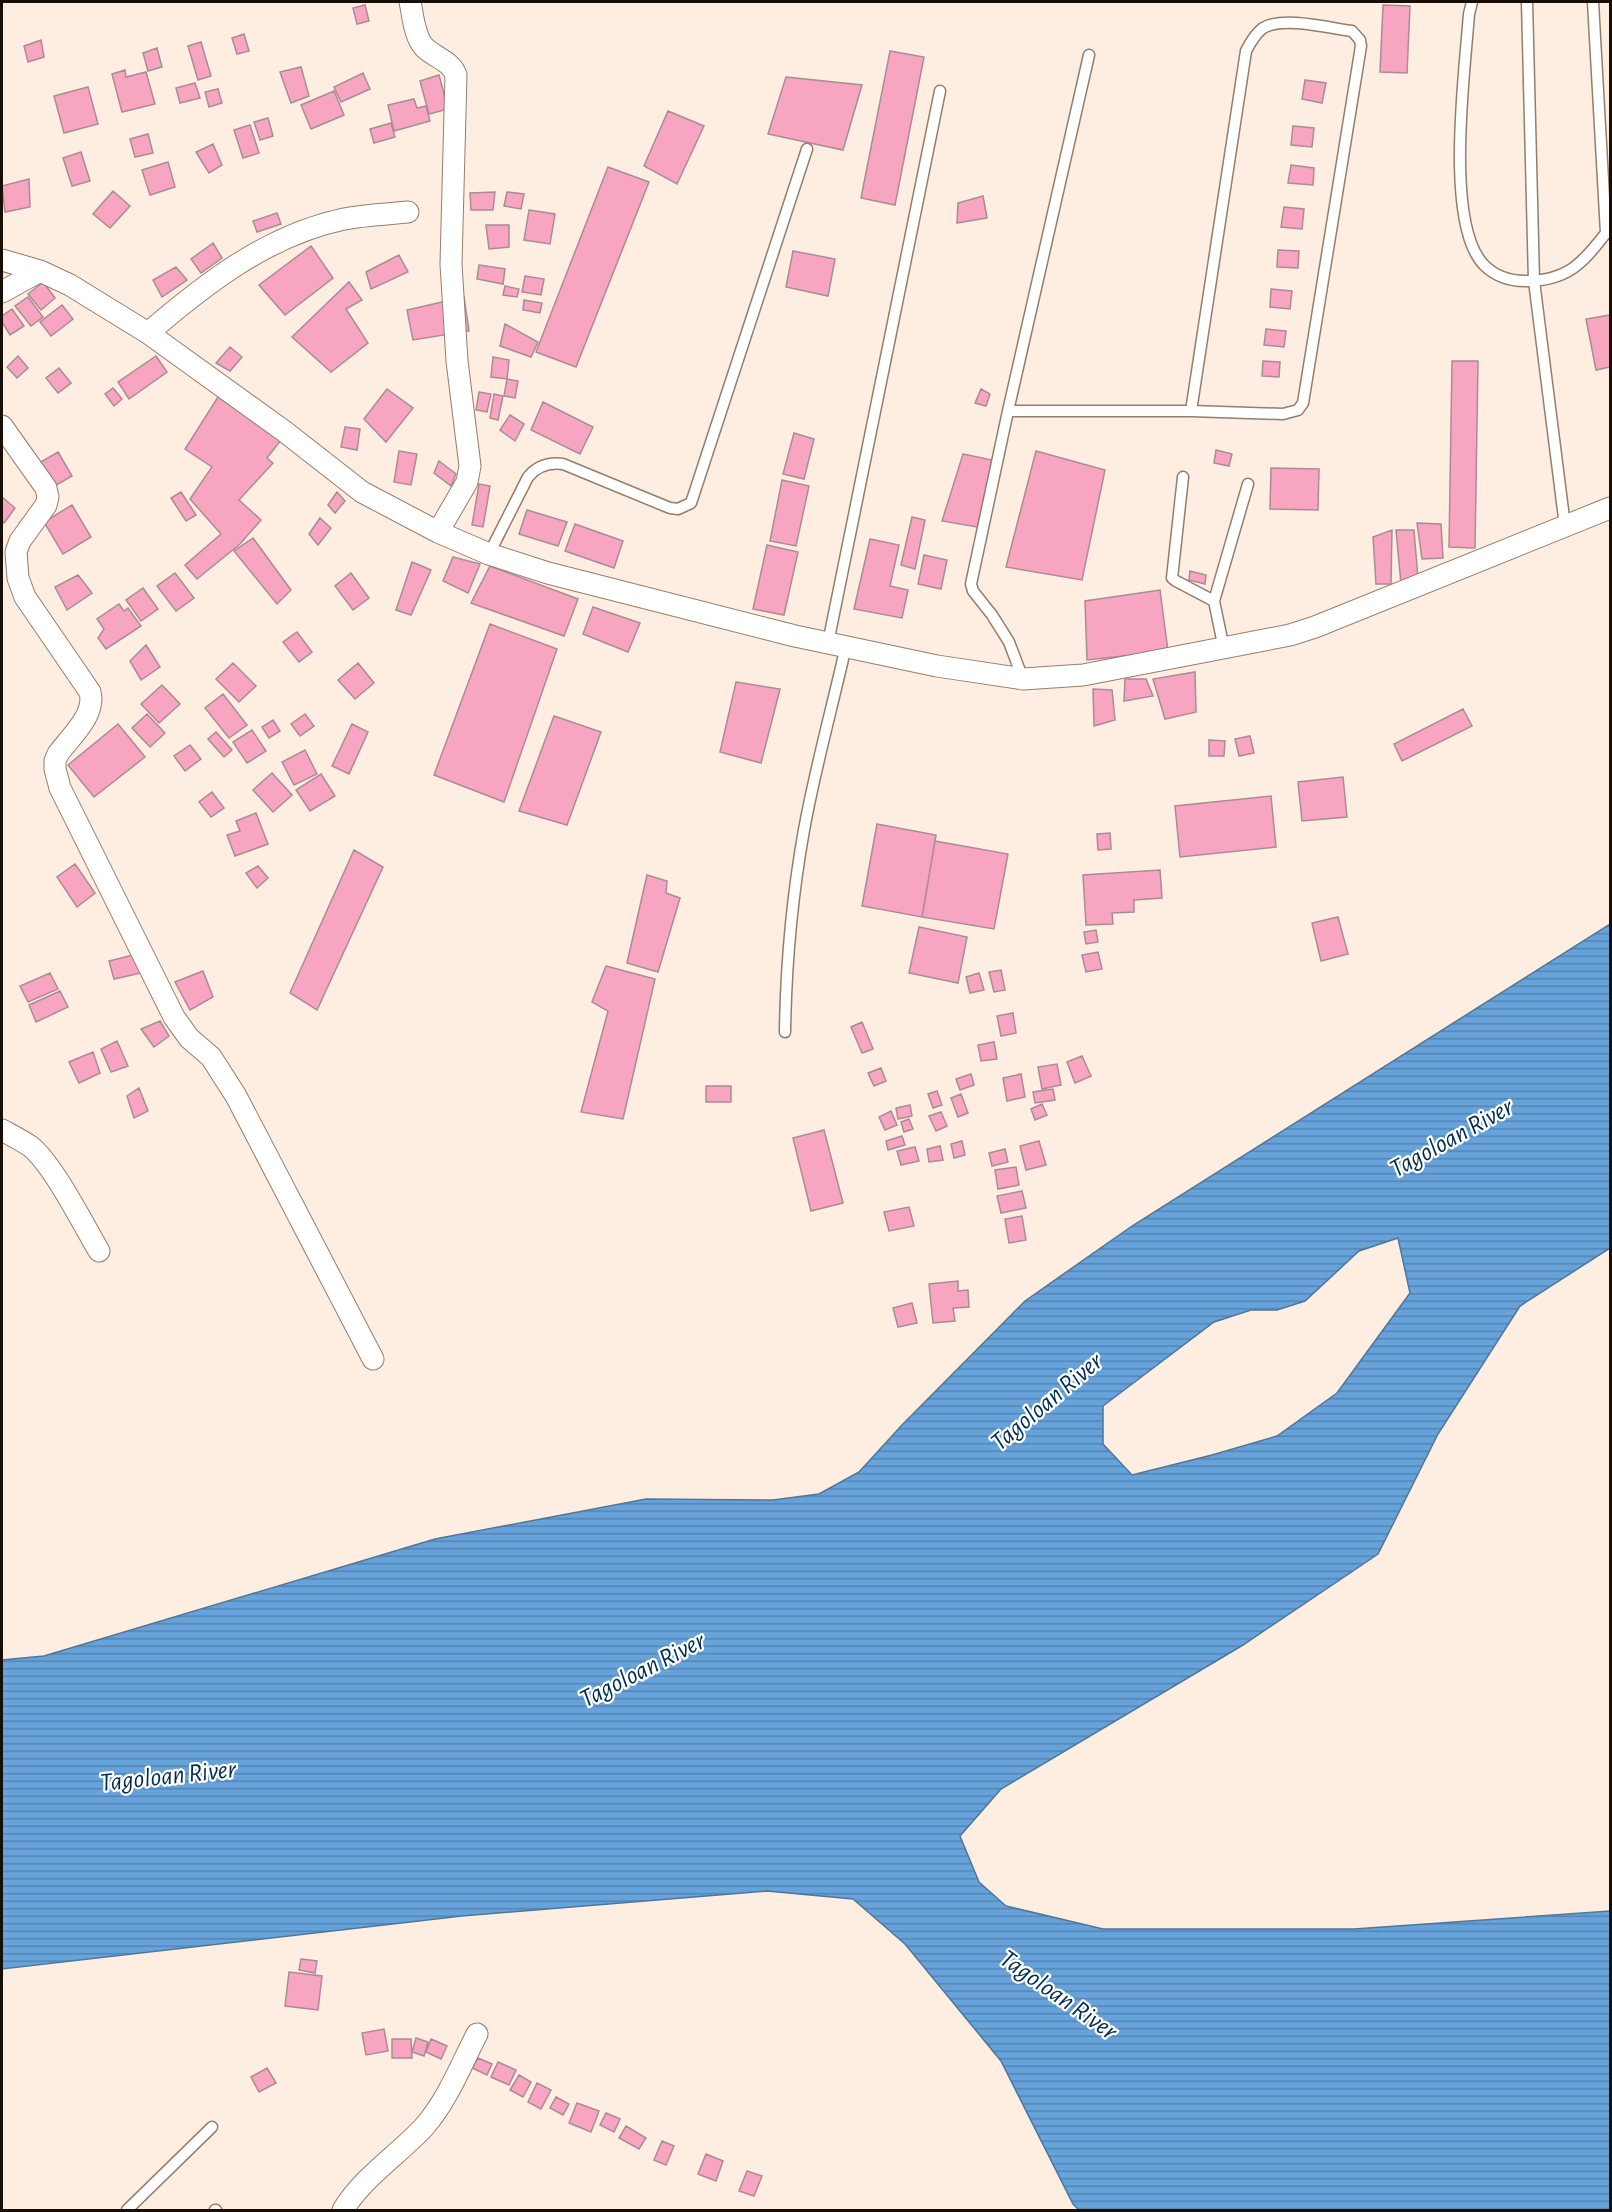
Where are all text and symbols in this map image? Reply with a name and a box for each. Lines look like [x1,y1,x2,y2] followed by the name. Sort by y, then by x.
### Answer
[1386,1093,1519,1182] water label: Tagoloan River
[986,1347,1108,1456] water label: Tagoloan River
[576,1627,710,1712] water label: Tagoloan River
[99,1756,239,1796] water label: Tagoloan River
[995,1945,1123,2045] water label: Tagoloan River

